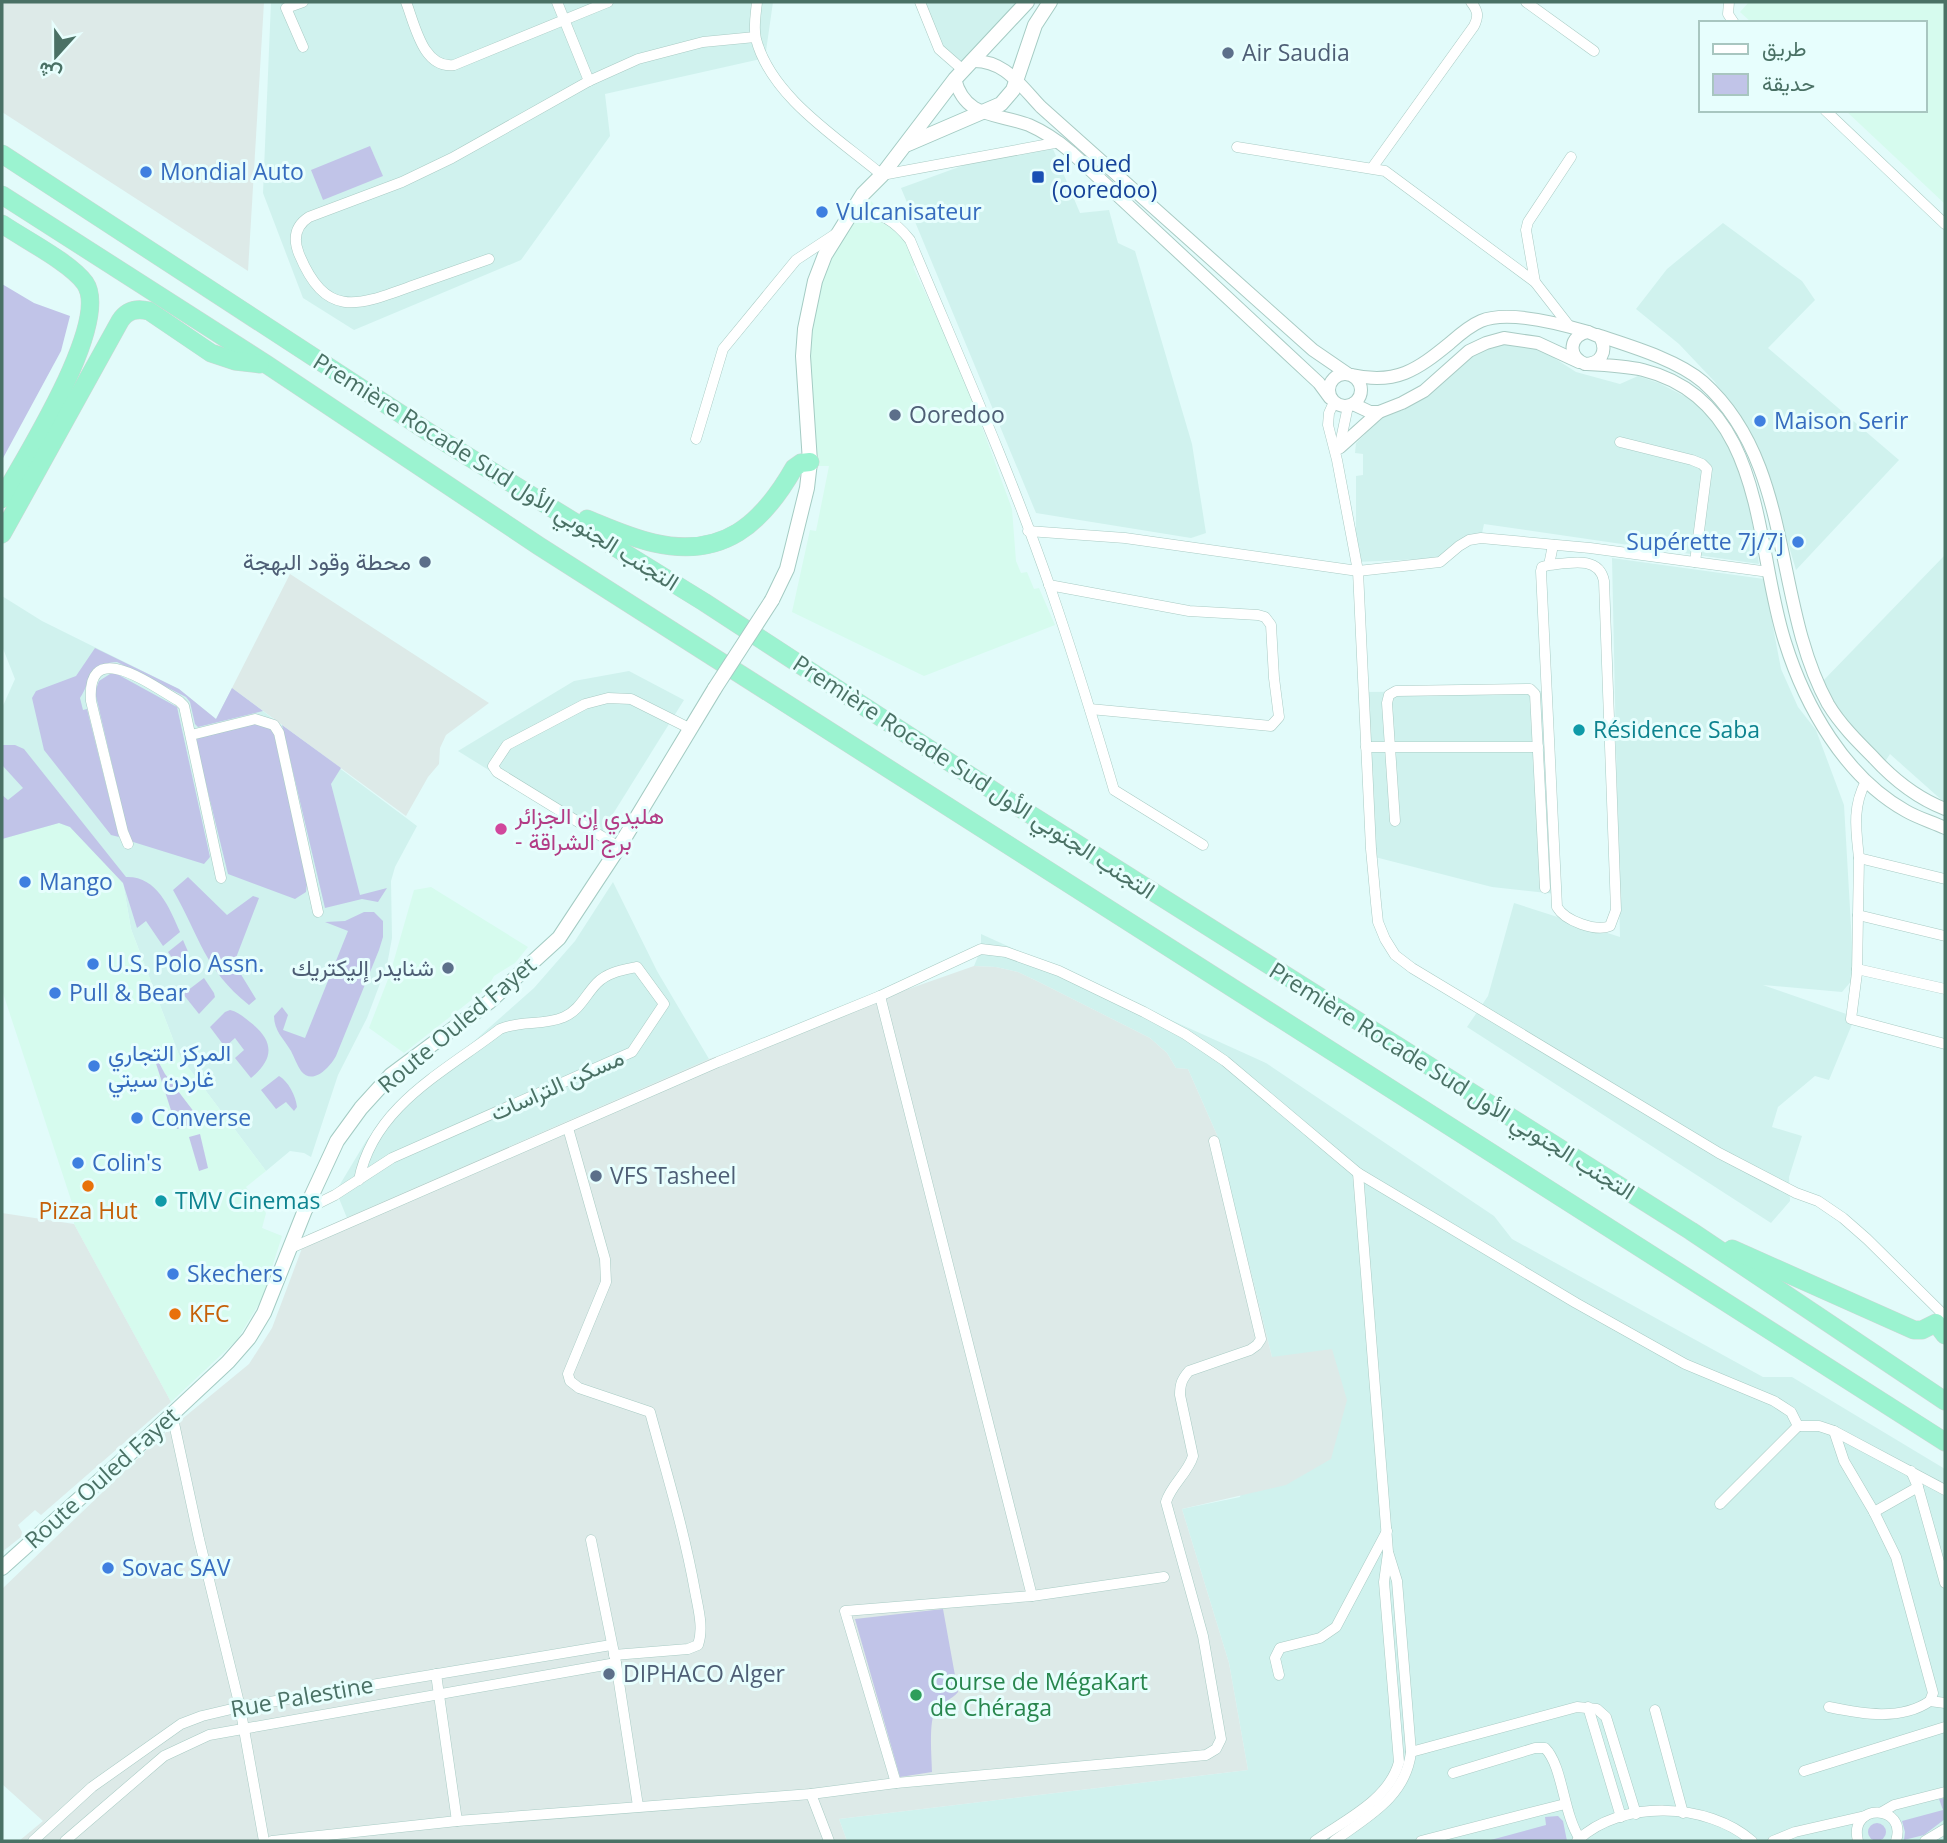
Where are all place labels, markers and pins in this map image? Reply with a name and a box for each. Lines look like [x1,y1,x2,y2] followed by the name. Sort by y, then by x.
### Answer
[1242,36,1350,68] place label: Air Saudia
[1220,45,1236,61] marker: Air Saudia
[1052,147,1157,205] place label: el oued (ooredoo)
[160,155,304,187] place label: Mondial Auto
[138,164,154,180] marker: Mondial Auto
[1030,169,1046,185] marker: el oued (ooredoo)
[836,195,982,227] place label: Vulcanisateur
[814,204,830,220] marker: Vulcanisateur
[909,398,1005,430] place label: Ooredoo
[1774,404,1909,436] place label: Maison Serir
[887,407,903,423] marker: Ooredoo
[1752,413,1768,429] marker: Maison Serir
[1626,525,1784,557] place label: Supérette 7j/7j
[1790,534,1806,550] marker: Supérette 7j/7j
[243,545,411,577] place label: محطة وقود البهجة
[417,554,433,570] marker: محطة وقود البهجة
[1593,713,1760,745] place label: Résidence Saba
[1571,722,1587,738] marker: Résidence Saba
[514,799,664,858] place label: هليدي إن الجزائر - برج الشراقة
[493,821,509,837] marker: هليدي إن الجزائر - برج الشراقة
[39,865,113,897] place label: Mango
[17,874,33,890] marker: Mango
[107,947,264,979] place label: U.S. Polo Assn.
[292,951,434,983] place label: شنايدر إليكتريك
[85,956,101,972] marker: U.S. Polo Assn.
[440,960,456,976] marker: شنايدر إليكتريك
[69,976,188,1008] place label: Pull & Bear
[47,985,63,1001] marker: Pull & Bear
[108,1036,231,1098] place label: المركز التجاري غاردن سيتي
[86,1058,102,1074] marker: المركز التجاري غاردن سيتي
[151,1101,251,1133] place label: Converse
[129,1110,145,1126] marker: Converse
[92,1146,162,1178] place label: Colin's
[70,1155,86,1171] marker: Colin's
[610,1159,736,1191] place label: VFS Tasheel
[588,1168,604,1184] marker: VFS Tasheel
[80,1178,96,1194] marker: Pizza Hut
[175,1184,320,1216] place label: TMV Cinemas
[153,1193,169,1209] marker: TMV Cinemas
[38,1194,138,1226] place label: Pizza Hut
[187,1257,283,1289] place label: Skechers
[165,1266,181,1282] marker: Skechers
[189,1297,229,1329] place label: KFC
[167,1306,183,1322] marker: KFC
[122,1551,231,1583] place label: Sovac SAV
[100,1560,116,1576] marker: Sovac SAV
[623,1657,786,1689] place label: DIPHACO Alger
[930,1665,1148,1723] place label: Course de MégaKart de Chéraga
[601,1666,617,1682] marker: DIPHACO Alger
[908,1687,924,1703] marker: Course de MégaKart de Chéraga

